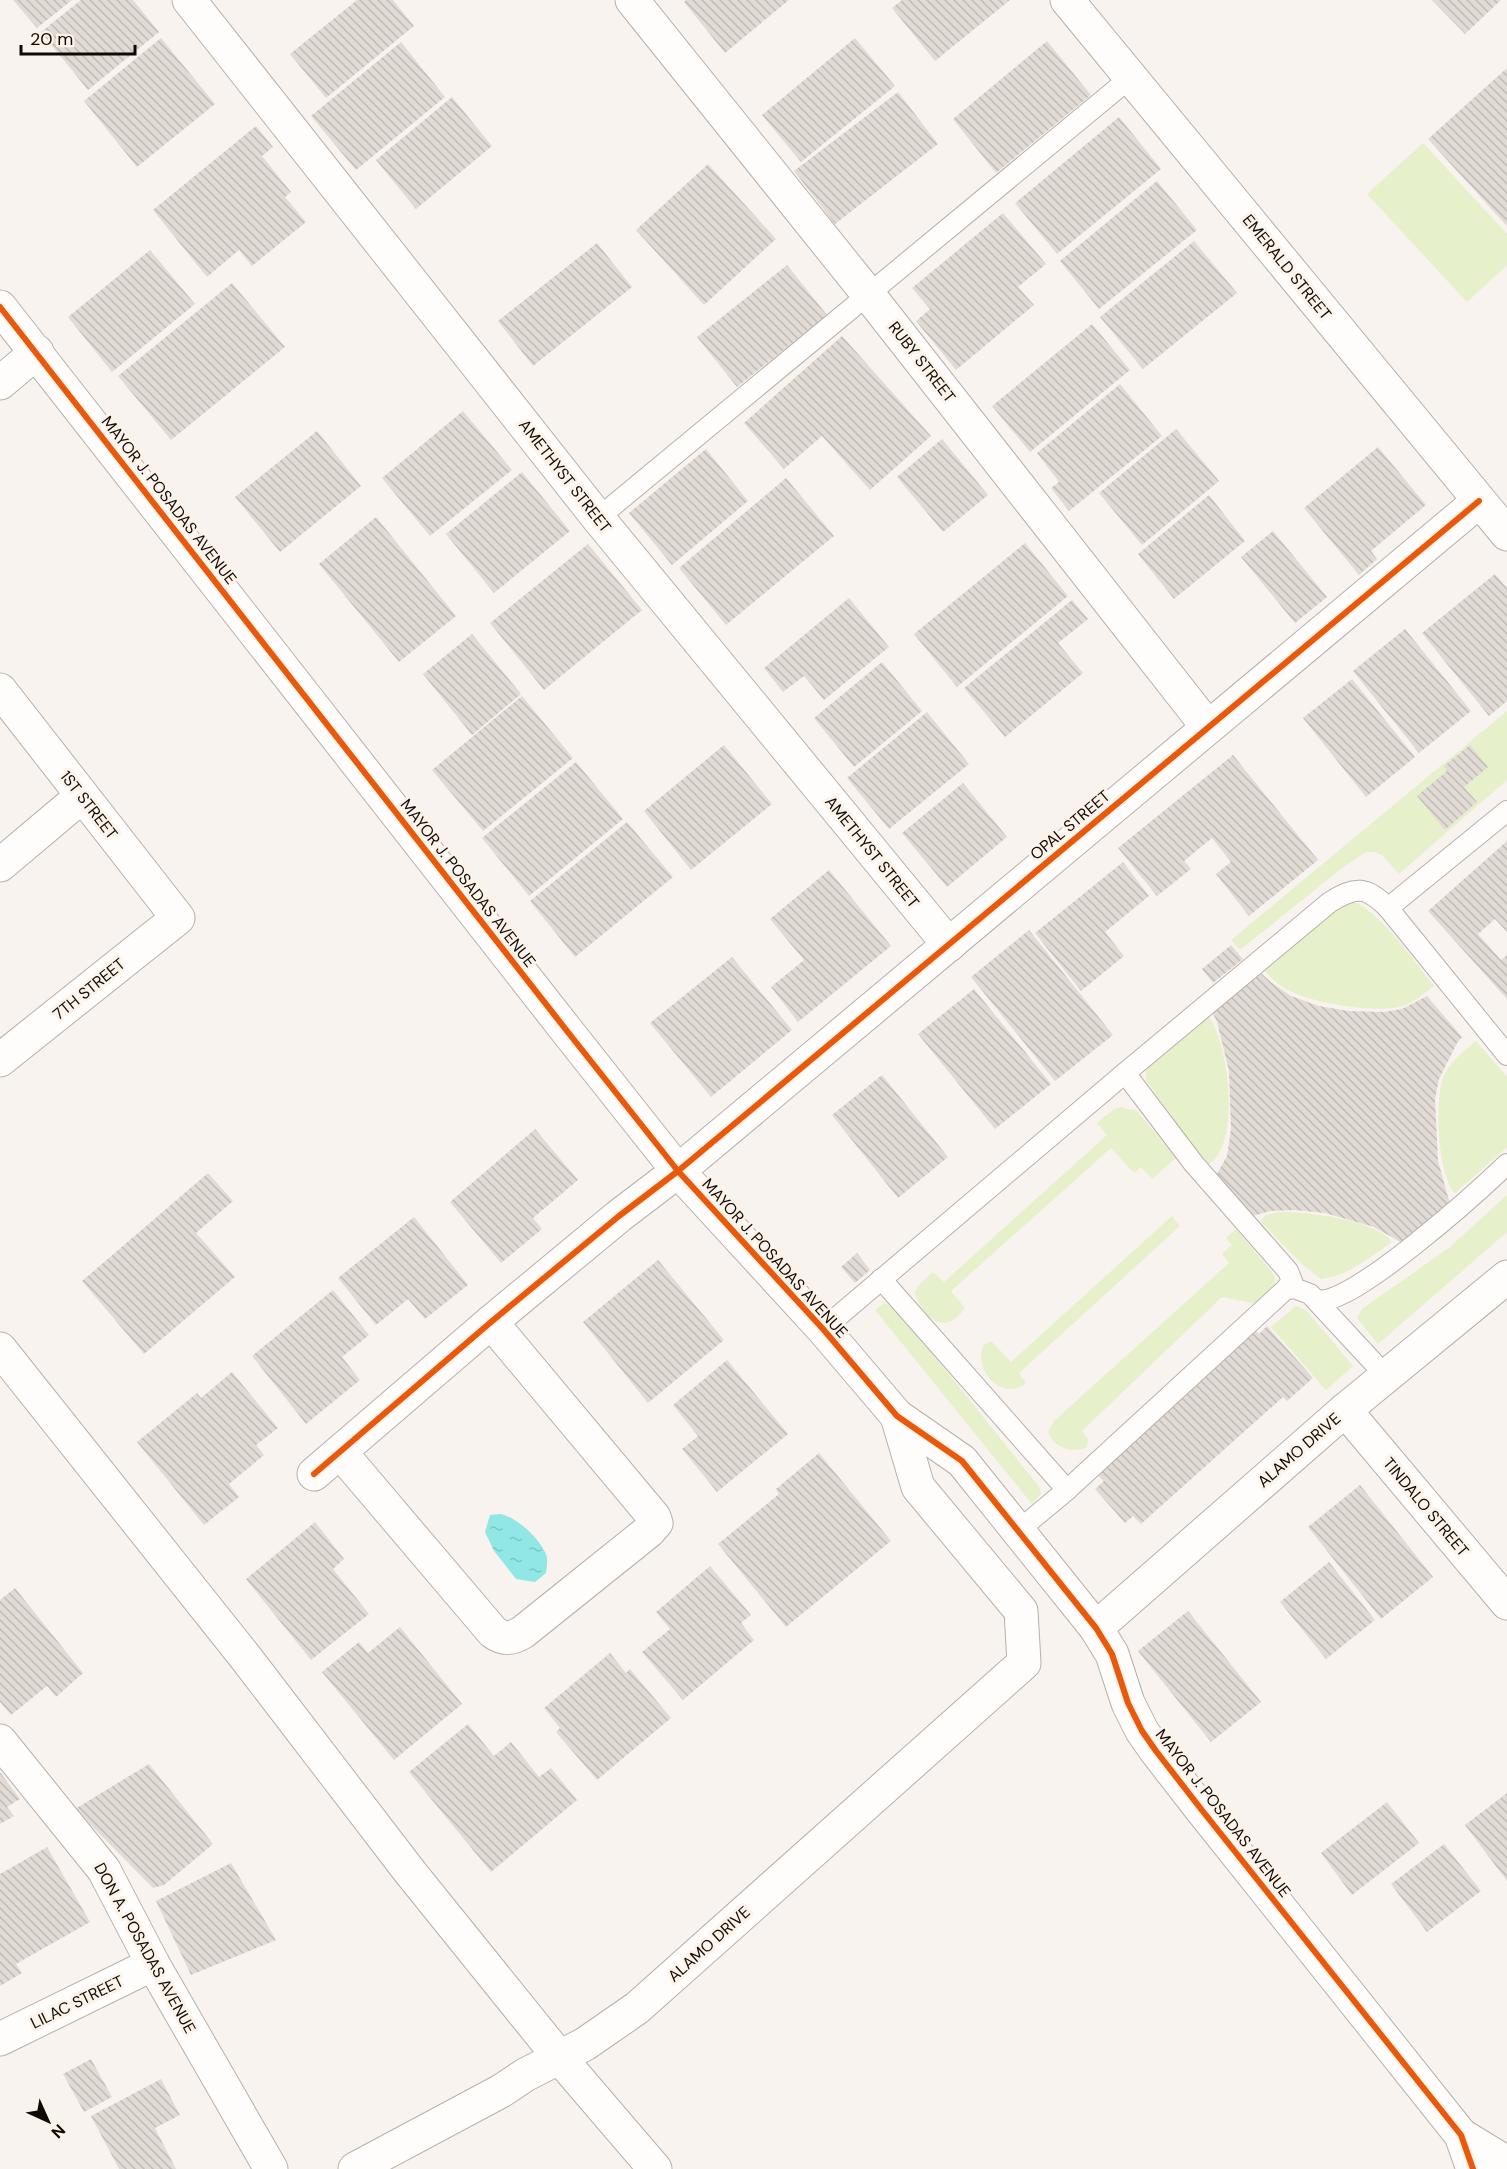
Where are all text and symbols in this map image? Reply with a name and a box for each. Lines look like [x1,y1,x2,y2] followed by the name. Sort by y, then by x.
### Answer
[21,18,135,56] scale bar
[30,27,73,51] text: 20 m
[1238,210,1336,324] street label: EMERALD STREET
[884,317,960,407] street label: RUBY STREET
[97,412,241,588] street label: MAYOR J. POSADAS AVENUE
[514,415,616,537] street label: AMETHYST STREET
[56,766,122,844] street label: 1ST STREET
[1026,785,1114,865] street label: OPAL STREET
[820,792,924,912] street label: AMETHYST STREET
[396,795,540,971] street label: MAYOR J. POSADAS AVENUE
[49,953,130,1025] street label: 7TH STREET
[698,1174,852,1342] street label: MAYOR J. POSADAS AVENUE
[1253,1408,1345,1492] street label: ALAMO DRIVE
[1378,1453,1474,1561] street label: TINDALO STREET
[1151,1725,1295,1901] street label: MAYOR J. POSADAS AVENUE
[89,1859,201,2037] street label: DON A. POSADAS AVENUE
[663,1901,755,1987] street label: ALAMO DRIVE
[27,1970,127,2034] street label: LILAC STREET
[18,2091,78,2151] north arrow
[47,2120,70,2143] text: N

